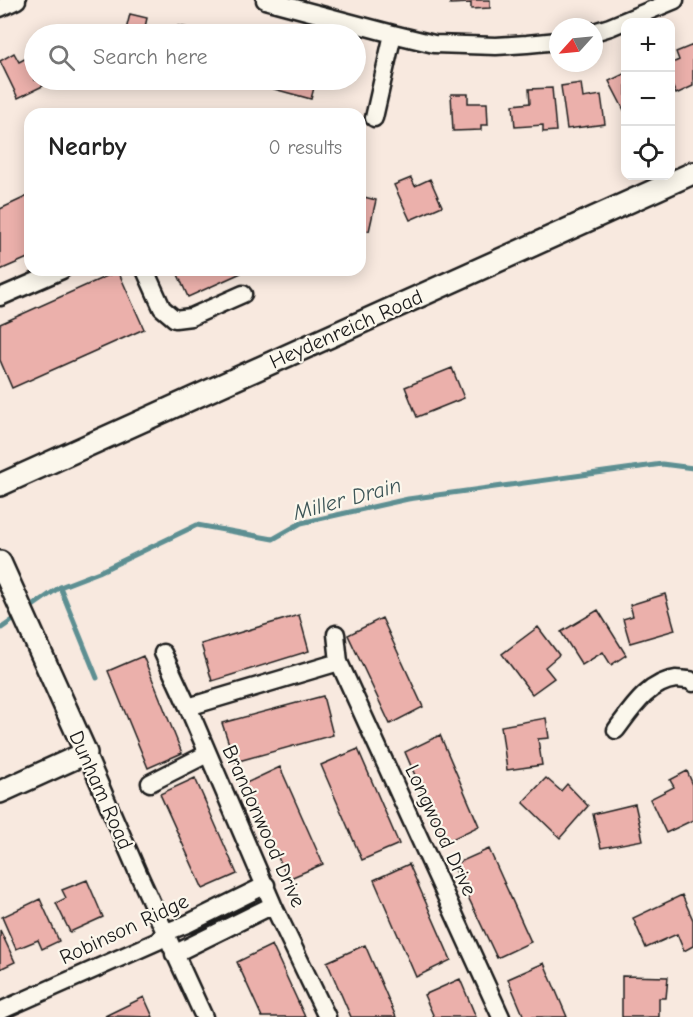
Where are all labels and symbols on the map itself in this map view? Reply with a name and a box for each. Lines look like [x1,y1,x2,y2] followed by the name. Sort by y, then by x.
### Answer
[549,18,603,72] north arrow
[266,284,426,374] street label: Heydenreich Road
[289,472,404,526] water label: Miller Drain
[64,727,138,853] street label: Dunham Road
[217,741,311,911] street label: Brandonwood Drive
[400,761,482,899] street label: Longwood Drive
[56,889,192,969] street label: Robinson Ridge

